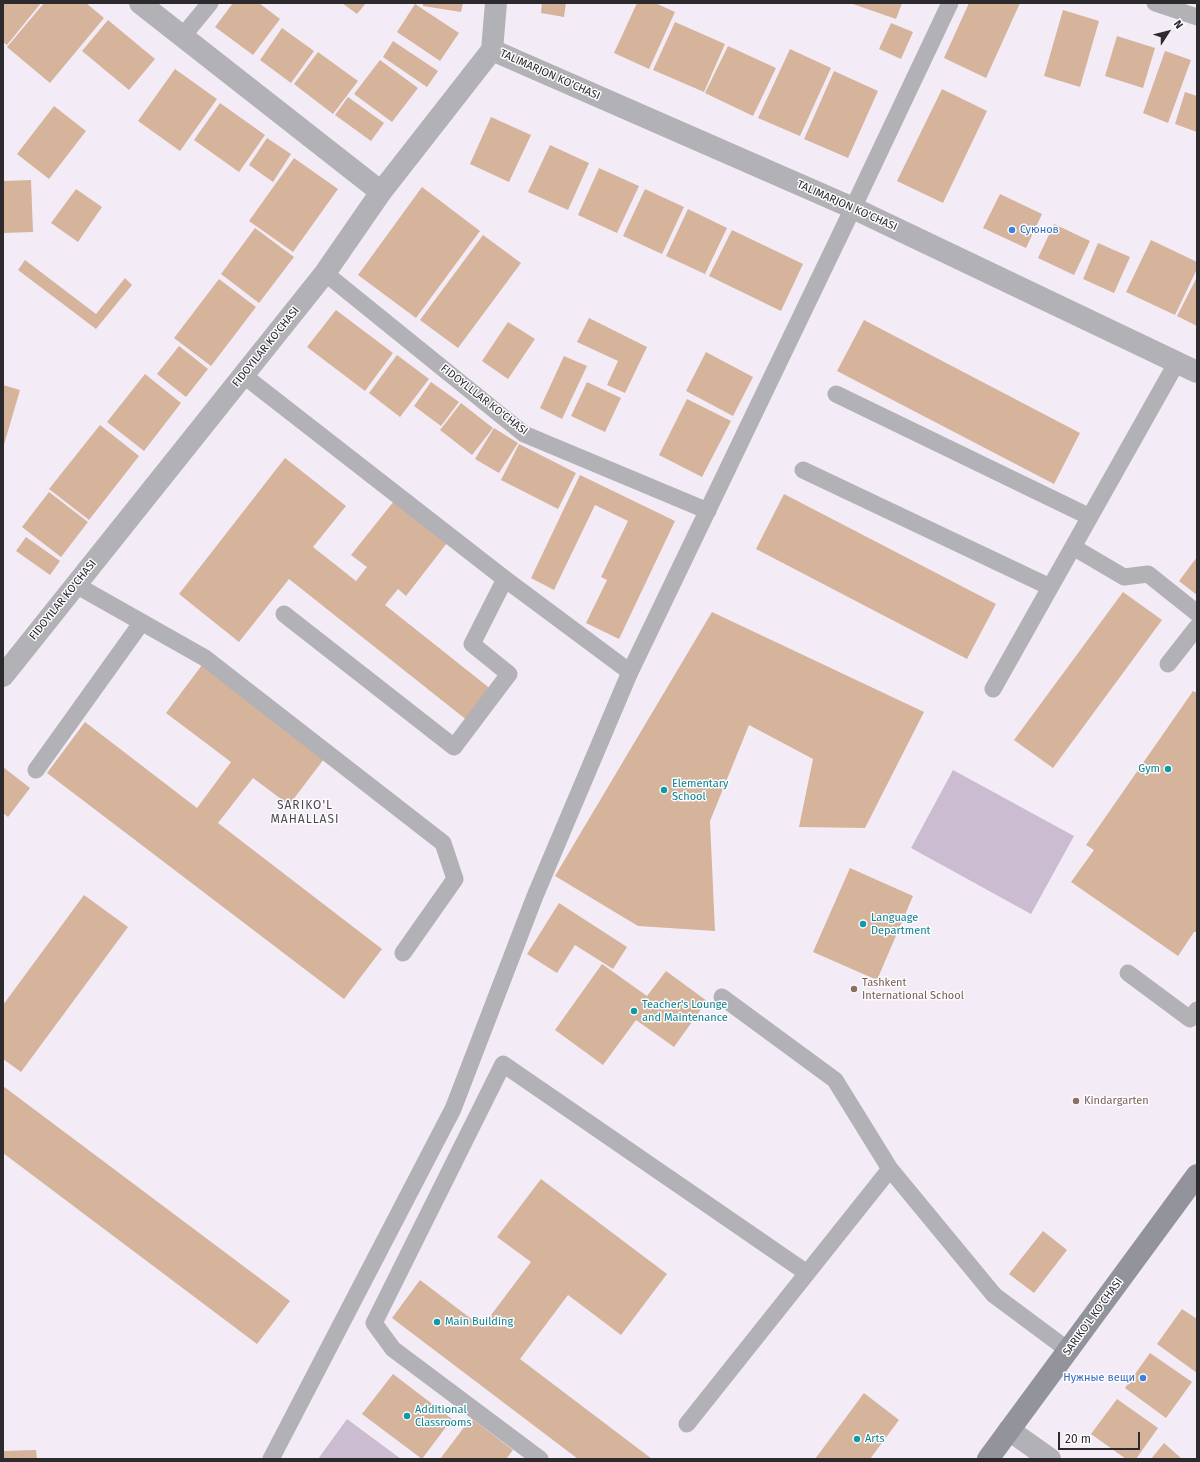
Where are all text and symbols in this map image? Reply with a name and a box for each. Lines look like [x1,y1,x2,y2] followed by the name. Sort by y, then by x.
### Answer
[1148,12,1188,52] north arrow
[1171,18,1186,31] text: N
[498,47,602,103] street label: TALIMARJON KO'CHASI
[795,178,899,234] street label: TALIMARJON KO'CHASI
[1020,223,1059,237] place label: Суюнов
[1007,225,1017,235] marker: Суюнов
[230,304,302,390] street label: FIDOYILAR KO'CHASI
[438,362,530,438] street label: FIDOYLLLAR KO'CHASI
[27,557,99,643] street label: FIDOYILAR KO'CHASI
[1138,762,1160,776] place label: Gym
[1163,764,1173,774] marker: Gym
[672,777,728,803] place label: Elementary School
[659,785,669,795] marker: Elementary School
[270,799,340,827] district label: SARIKO'L MAHALLASI
[871,911,931,937] place label: Language Department
[858,919,868,929] marker: Language Department
[862,976,964,1002] place label: Tashkent International School
[849,984,859,994] marker: Tashkent International School
[642,998,728,1024] place label: Teacher's Lounge and Maintenance
[629,1006,639,1016] marker: Teacher's Lounge and Maintenance
[1084,1094,1149,1108] place label: Kindargarten
[1071,1096,1081,1106] marker: Kindargarten
[1061,1276,1125,1358] street label: SARIKO'L KO'CHASI
[445,1315,513,1329] place label: Main Building
[432,1317,442,1327] marker: Main Building
[1063,1371,1135,1385] place label: Нужные вещи
[1138,1373,1148,1383] marker: Нужные вещи
[415,1403,472,1429] place label: Additional Classrooms
[402,1411,412,1421] marker: Additional Classrooms
[1060,1424,1142,1450] scale bar
[865,1432,885,1446] place label: Arts
[1065,1432,1091,1446] text: 20 m
[852,1434,862,1444] marker: Arts

